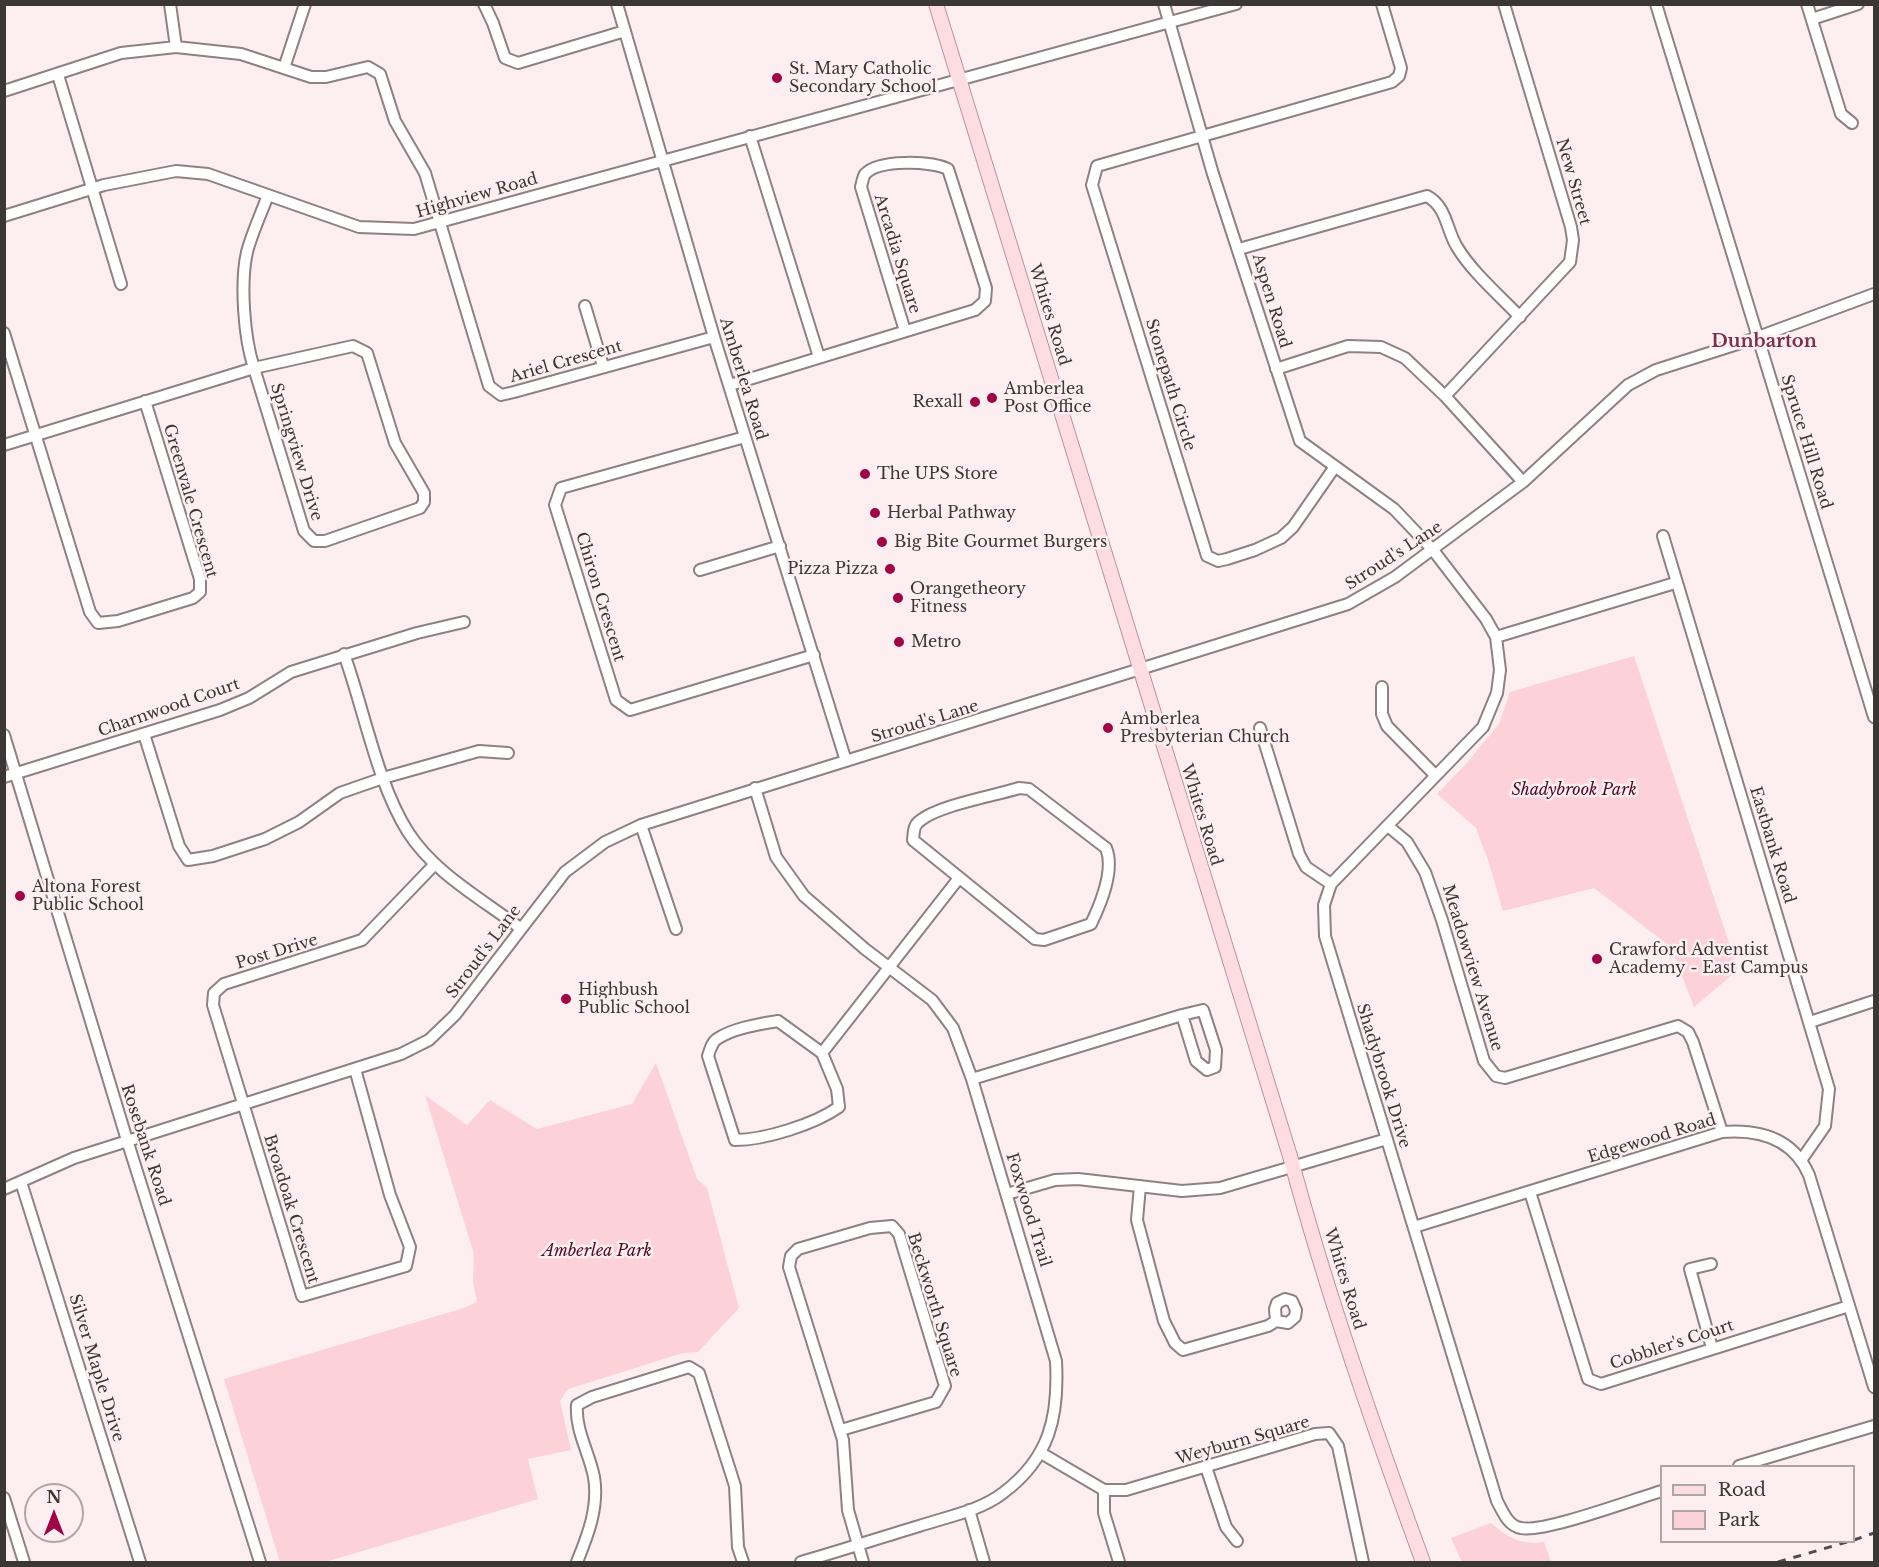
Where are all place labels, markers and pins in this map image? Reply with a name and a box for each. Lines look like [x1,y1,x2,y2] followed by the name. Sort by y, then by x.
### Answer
[789,59,937,97] place label: St. Mary Catholic Secondary School
[770,71,784,85] marker: St. Mary Catholic Secondary School
[1004,379,1091,417] place label: Amberlea Post Office
[985,391,999,405] marker: Amberlea Post Office
[912,392,963,412] place label: Rexall
[968,395,982,409] marker: Rexall
[877,464,998,484] place label: The UPS Store
[858,467,872,481] marker: The UPS Store
[887,503,1016,523] place label: Herbal Pathway
[868,506,882,520] marker: Herbal Pathway
[894,532,1107,552] place label: Big Bite Gourmet Burgers
[875,535,889,549] marker: Big Bite Gourmet Burgers
[787,559,878,579] place label: Pizza Pizza
[883,562,897,576] marker: Pizza Pizza
[910,579,1026,617] place label: Orangetheory Fitness
[891,591,905,605] marker: Orangetheory Fitness
[911,632,961,652] place label: Metro
[892,635,906,649] marker: Metro
[1120,709,1290,747] place label: Amberlea Presbyterian Church
[1101,721,1115,735] marker: Amberlea Presbyterian Church
[32,877,144,915] place label: Altona Forest Public School
[13,889,27,903] marker: Altona Forest Public School
[1609,940,1808,978] place label: Crawford Adventist Academy - East Campus
[1590,952,1604,966] marker: Crawford Adventist Academy - East Campus
[578,980,690,1018] place label: Highbush Public School
[559,992,573,1006] marker: Highbush Public School

